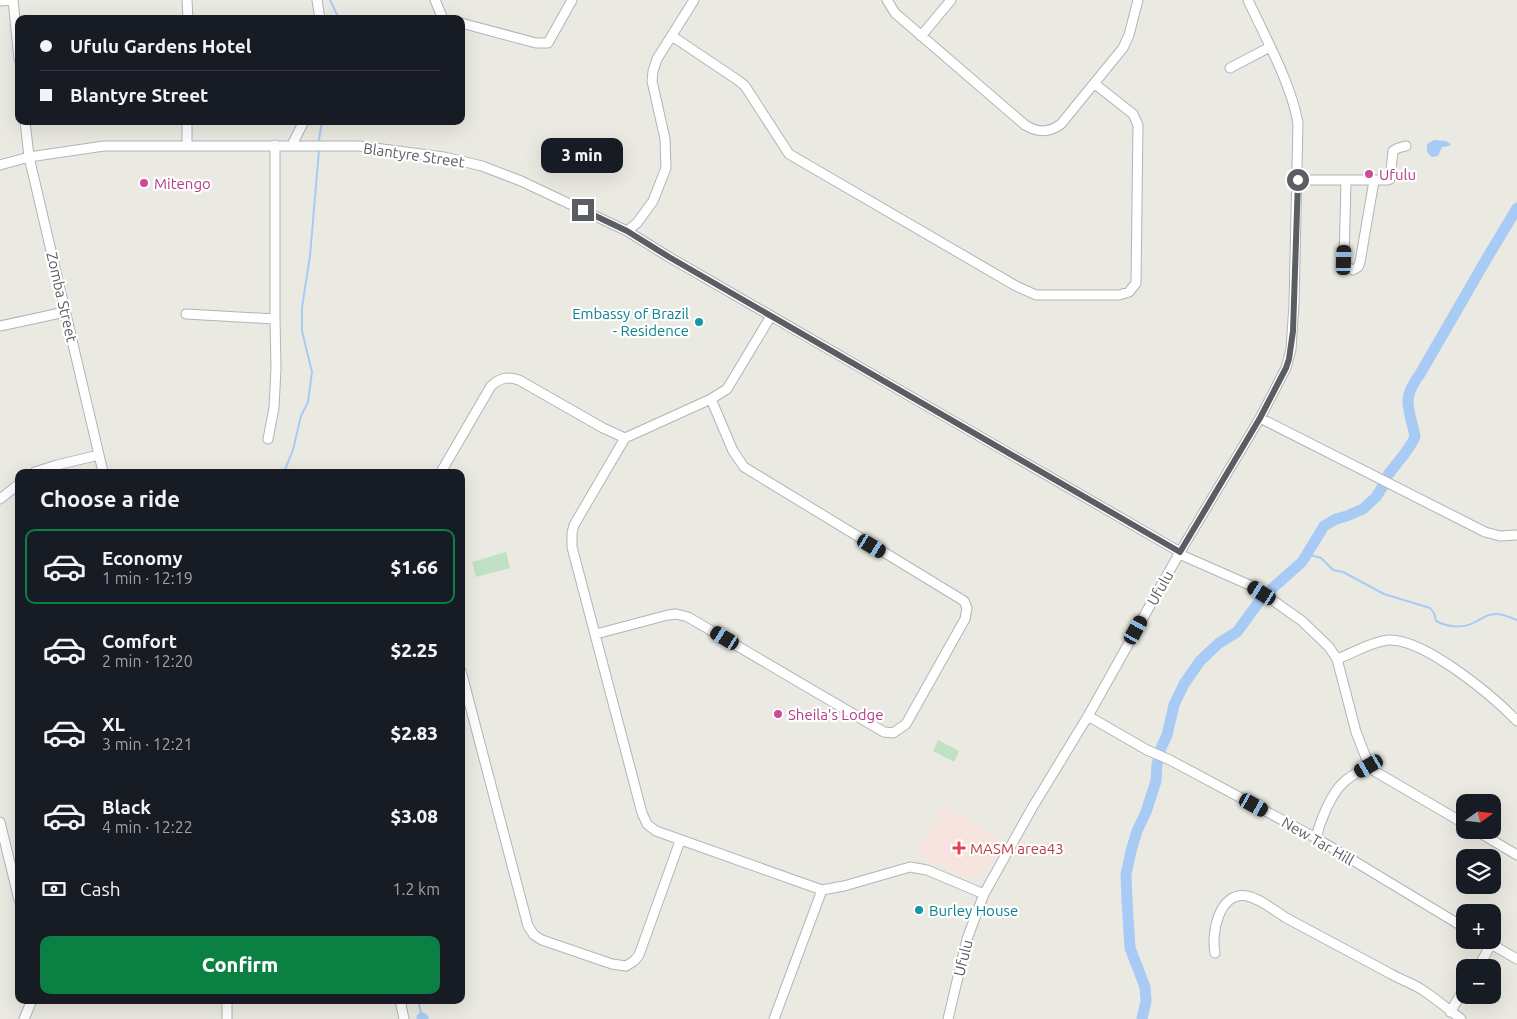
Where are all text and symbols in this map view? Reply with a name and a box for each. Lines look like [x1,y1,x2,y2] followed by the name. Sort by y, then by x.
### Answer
[70,35,251,57] text: Ufulu Gardens Hotel
[70,84,208,106] text: Blantyre Street
[542,138,624,172] callout: 3 min
[362,139,466,171] street label: Blantyre Street
[562,146,602,164] text: 3 min
[1379,166,1416,183] place label: Ufulu
[1363,168,1375,180] marker: Ufulu
[1287,169,1309,191] route start
[154,175,211,192] place label: Mitengo
[138,177,150,189] marker: Mitengo
[572,199,594,221] route end
[1335,245,1352,275] car
[43,250,81,344] street label: Zomba Street
[572,305,689,339] place label: Embassy of Brazil - Residence
[693,316,705,328] marker: Embassy of Brazil - Residence
[40,486,180,511] text: Choose a ride
[855,532,888,560] car
[42,544,87,589] icon: car
[102,547,183,569] text: Economy
[390,556,438,578] text: $1.66
[1144,568,1176,608] street label: Ufulu
[102,569,193,587] text: 1 min · 12:19
[1245,579,1278,607] car
[1122,613,1149,647] car
[708,624,741,652] car
[42,627,87,672] icon: car
[102,630,177,652] text: Comfort
[390,639,438,661] text: $2.25
[102,652,193,670] text: 2 min · 12:20
[788,706,883,723] place label: Sheila's Lodge
[772,708,784,720] marker: Sheila's Lodge
[42,710,87,755] icon: car
[102,713,125,735] text: XL
[390,722,438,744] text: $2.83
[102,735,193,753] text: 3 min · 12:21
[1352,752,1385,780] car
[1237,791,1270,819] car
[42,793,87,838] icon: car
[1456,794,1501,839] north arrow
[1456,794,1501,1004] map controls
[102,796,151,818] text: Black
[390,805,438,827] text: $3.08
[1279,813,1357,869] street label: New Tar Hill
[102,818,193,836] text: 4 min · 12:22
[970,840,1064,857] place label: MASM area43
[952,841,966,855] marker: MASM area43
[1456,849,1501,894] button: layers
[40,875,68,903] icon: cash
[80,878,121,900] text: Cash
[392,880,440,898] text: 1.2 km
[929,902,1018,919] place label: Burley House
[913,904,925,916] marker: Burley House
[1456,904,1501,949] button: +
[40,936,440,994] button: Confirm
[950,938,976,978] street label: Ufulu
[1456,959,1501,1004] button: −

